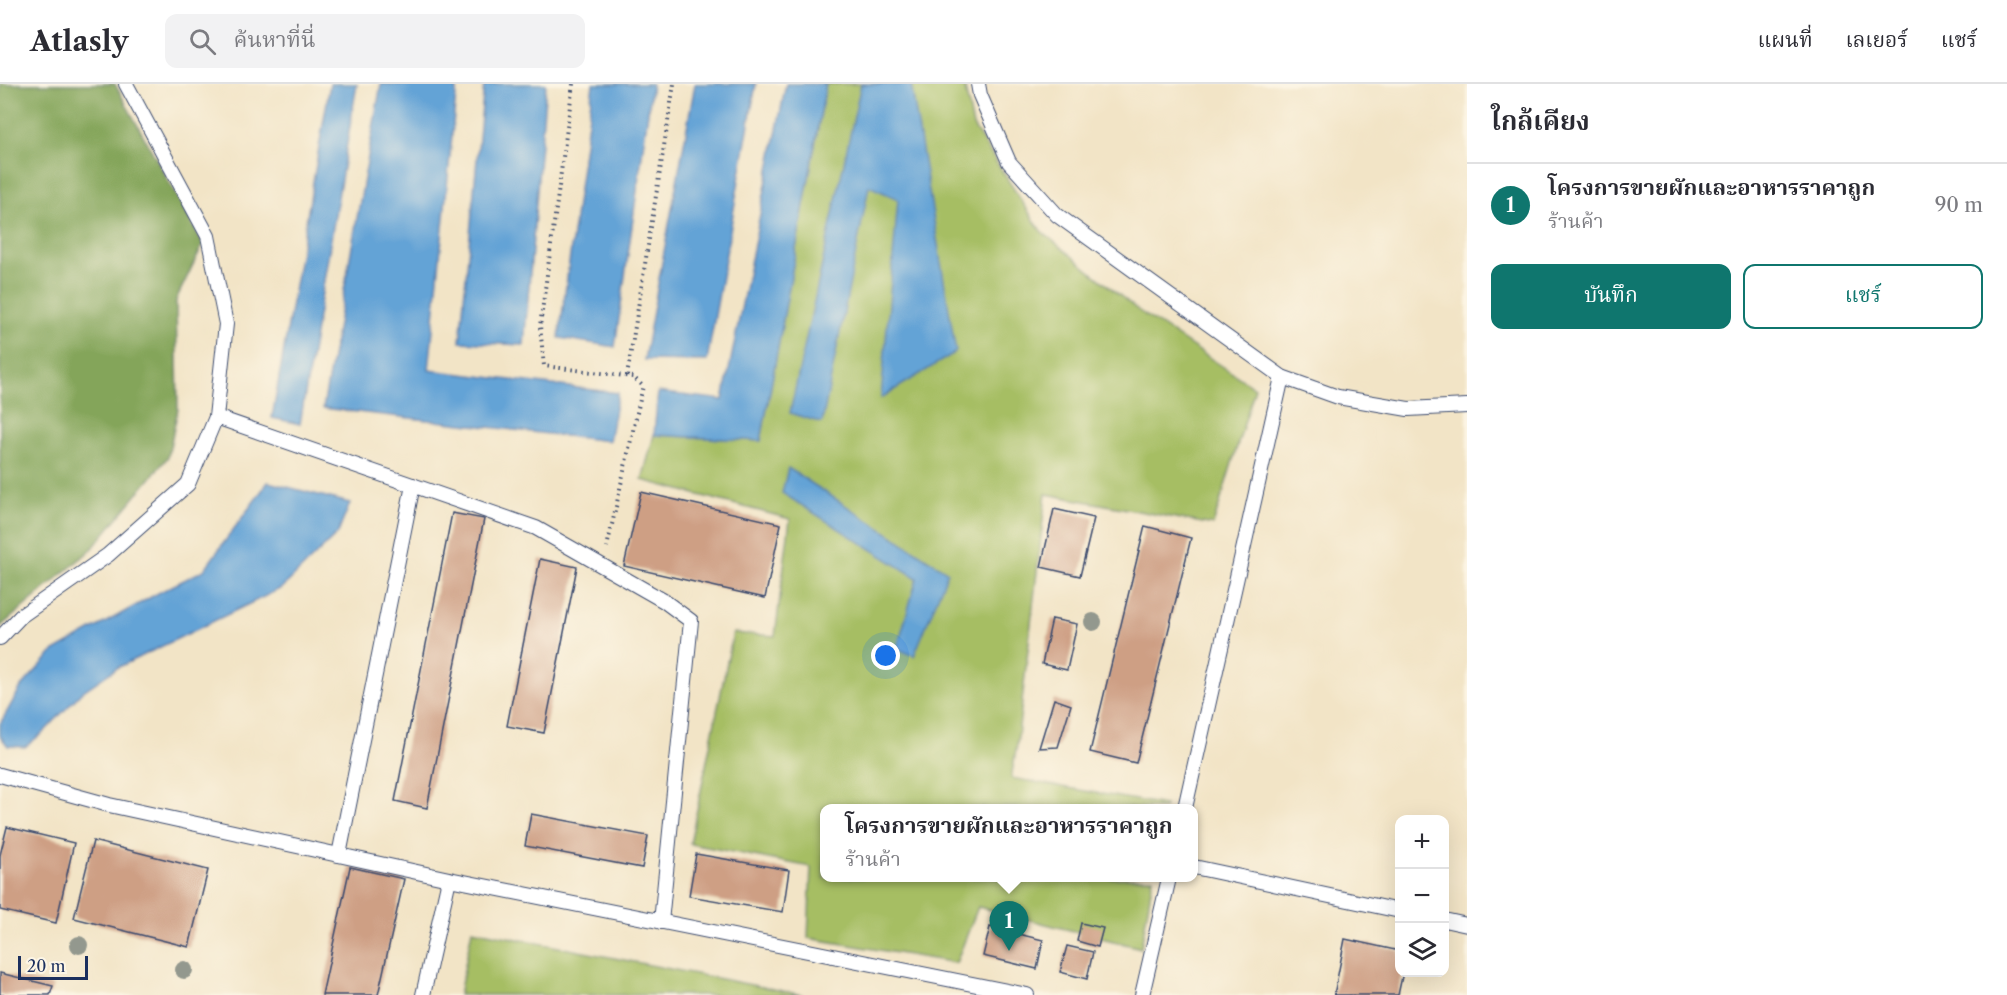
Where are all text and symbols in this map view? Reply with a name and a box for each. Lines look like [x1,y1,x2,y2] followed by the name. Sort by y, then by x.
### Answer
[165,14,585,68] search box
[30,24,129,58] text: Atlasly
[186,25,219,58] icon: search
[234,26,315,53] text: ค้นหาที่นี่
[1758,27,1813,52] text: แผนที่
[1846,27,1908,52] text: เลเยอร์
[1941,27,1977,52] text: แชร์
[1491,105,1590,137] text: ใกล้เคียง
[1548,174,1875,201] text: โครงการขายผักและอาหารราคาถูก
[1506,193,1515,217] text: 1
[1935,193,1983,217] text: 90 m
[1548,209,1603,233] text: ร้านค้า
[1491,264,1731,329] button: บันทึก
[1743,264,1983,329] button: แชร์
[871,641,900,670] your location
[820,804,1198,882] popup
[845,812,1173,839] text: โครงการขายผักและอาหารราคาถูก
[1395,815,1449,977] map controls
[1395,815,1449,869] button: +
[845,847,901,871] text: ร้านค้า
[1395,869,1449,923] button: −
[990,902,1028,951] pin: 1
[1395,923,1449,977] button: layers
[18,953,88,980] scale bar
[27,956,66,976] text: 20 m

